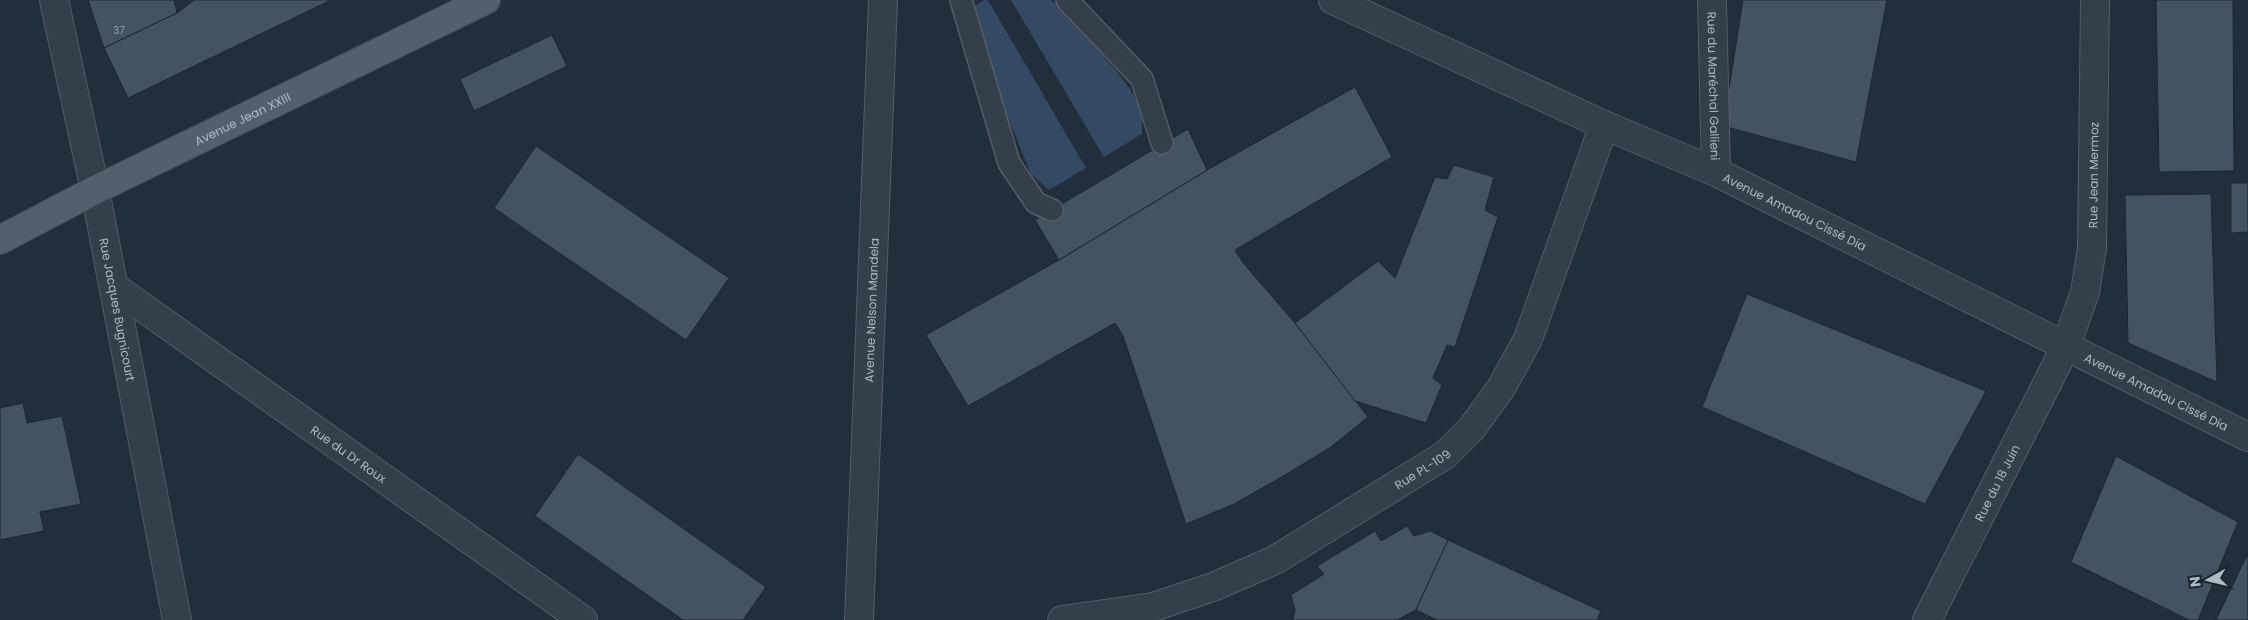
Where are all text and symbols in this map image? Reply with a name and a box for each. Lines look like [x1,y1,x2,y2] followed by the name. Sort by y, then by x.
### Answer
[1704,11,1724,161] street label: Rue du Maréchal Gallieni
[113,23,125,38] house number: 37
[191,88,293,149] street label: Avenue Jean XXIII
[2084,122,2102,228] street label: Rue Jean Mermoz
[1720,168,1870,254] street label: Avenue Amadou Cissé Dia
[96,236,140,383] street label: Rue Jacques Bugnicourt
[860,238,882,383] street label: Avenue Nelson Mandela
[2082,348,2231,434] street label: Avenue Amadou Cissé Dia
[308,421,390,487] street label: Rue du Dr Roux
[1970,441,2023,524] street label: Rue du 18 Juin
[1391,445,1455,493] street label: Rue PL-109
[2183,555,2233,605] north arrow
[2184,575,2206,588] text: N

